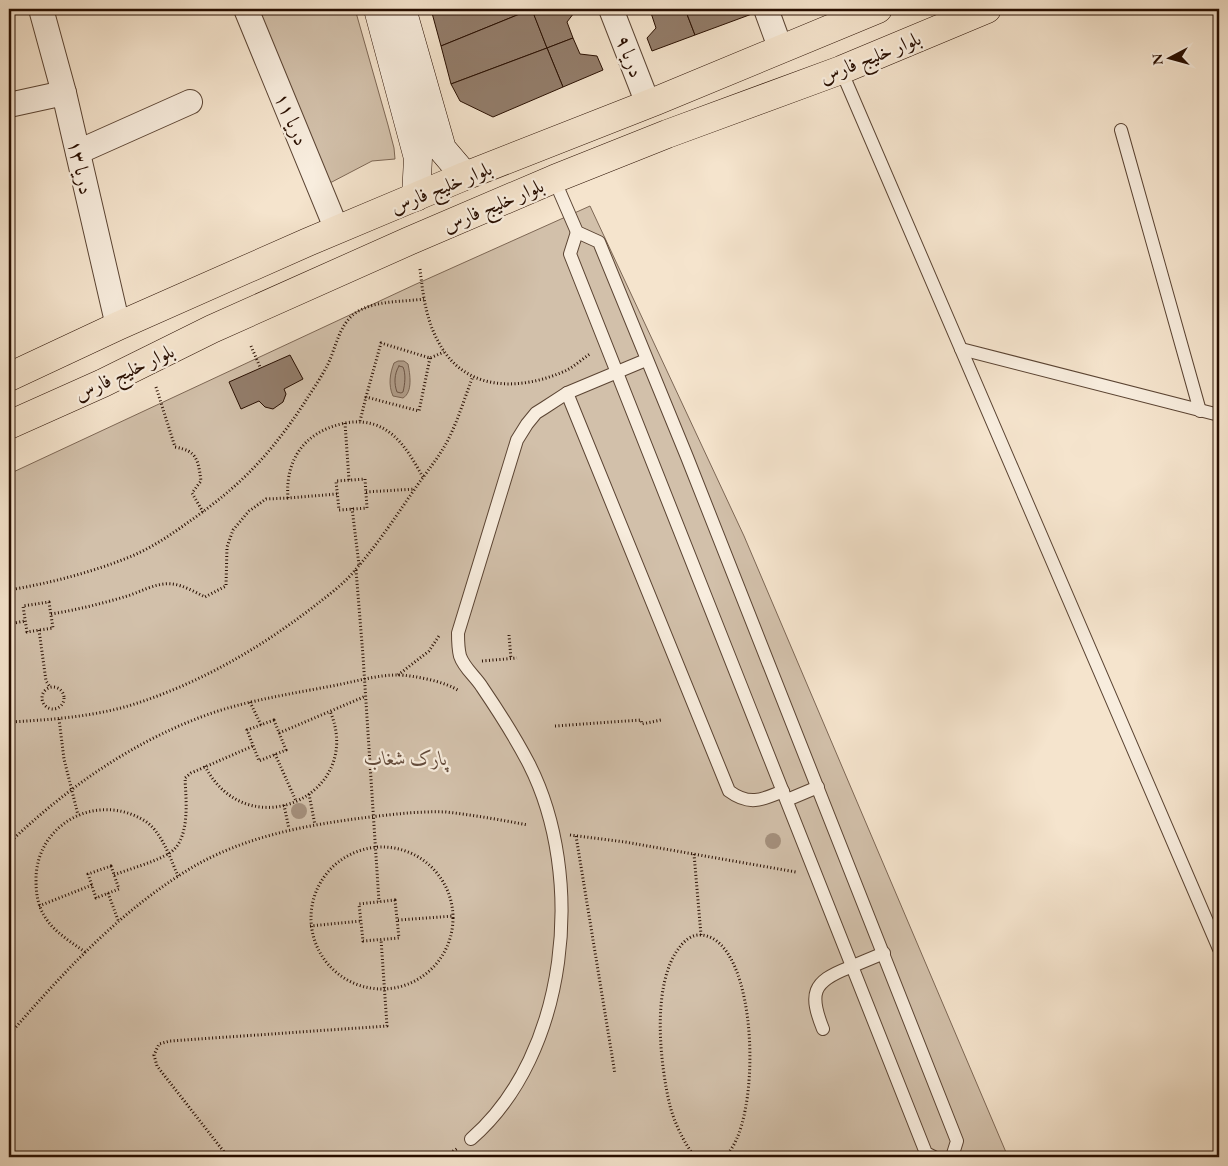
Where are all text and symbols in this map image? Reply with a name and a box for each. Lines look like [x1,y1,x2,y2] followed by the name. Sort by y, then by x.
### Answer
[815,25,927,94] street label: بلوار خلیج ‌فارس
[610,31,650,81] street label: دریا ۹
[1146,32,1196,82] north arrow
[1147,52,1167,66] text: N
[269,89,315,149] street label: دریا ۱۱
[62,137,100,197] street label: دریا ۱۳
[386,155,498,224] street label: بلوار خلیج‌ فارس
[438,172,550,243] street label: بلوار خلیج ‌فارس
[70,337,180,411] street label: بلوار خلیج ‌فارس
[364,745,450,773] park label: پارک شغاب

